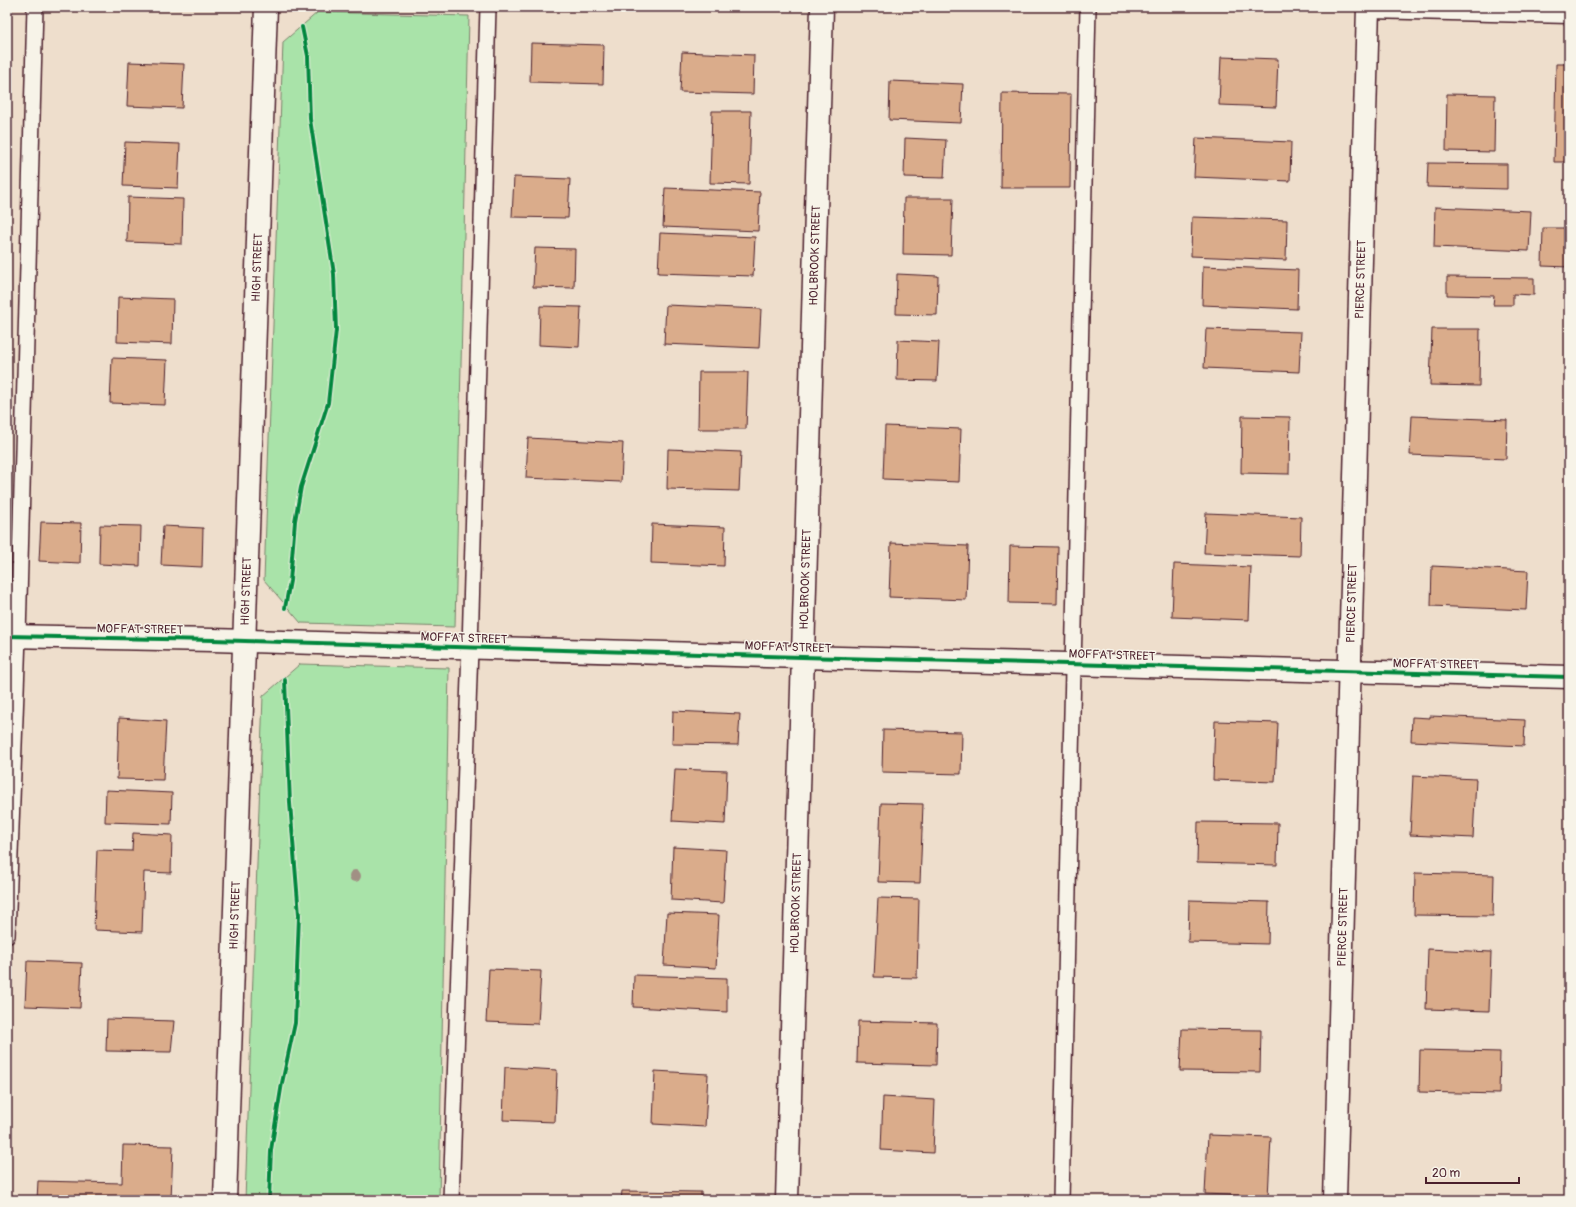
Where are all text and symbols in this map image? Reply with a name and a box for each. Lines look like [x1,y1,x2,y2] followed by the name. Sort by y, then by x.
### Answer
[806,205,824,306] street label: HOLBROOK STREET
[249,233,266,302] street label: HIGH STREET
[1352,239,1370,319] street label: PIERCE STREET
[797,528,815,630] street label: HOLBROOK STREET
[238,556,255,626] street label: HIGH STREET
[1343,563,1361,643] street label: PIERCE STREET
[97,621,184,638] street label: MOFFAT STREET
[420,629,508,648] street label: MOFFAT STREET
[744,638,832,657] street label: MOFFAT STREET
[1068,646,1156,665] street label: MOFFAT STREET
[1393,656,1480,673] street label: MOFFAT STREET
[787,852,805,954] street label: HOLBROOK STREET
[227,880,244,950] street label: HIGH STREET
[1334,887,1352,967] street label: PIERCE STREET
[1426,1159,1519,1185] scale bar
[1432,1166,1461,1181] text: 20 m

